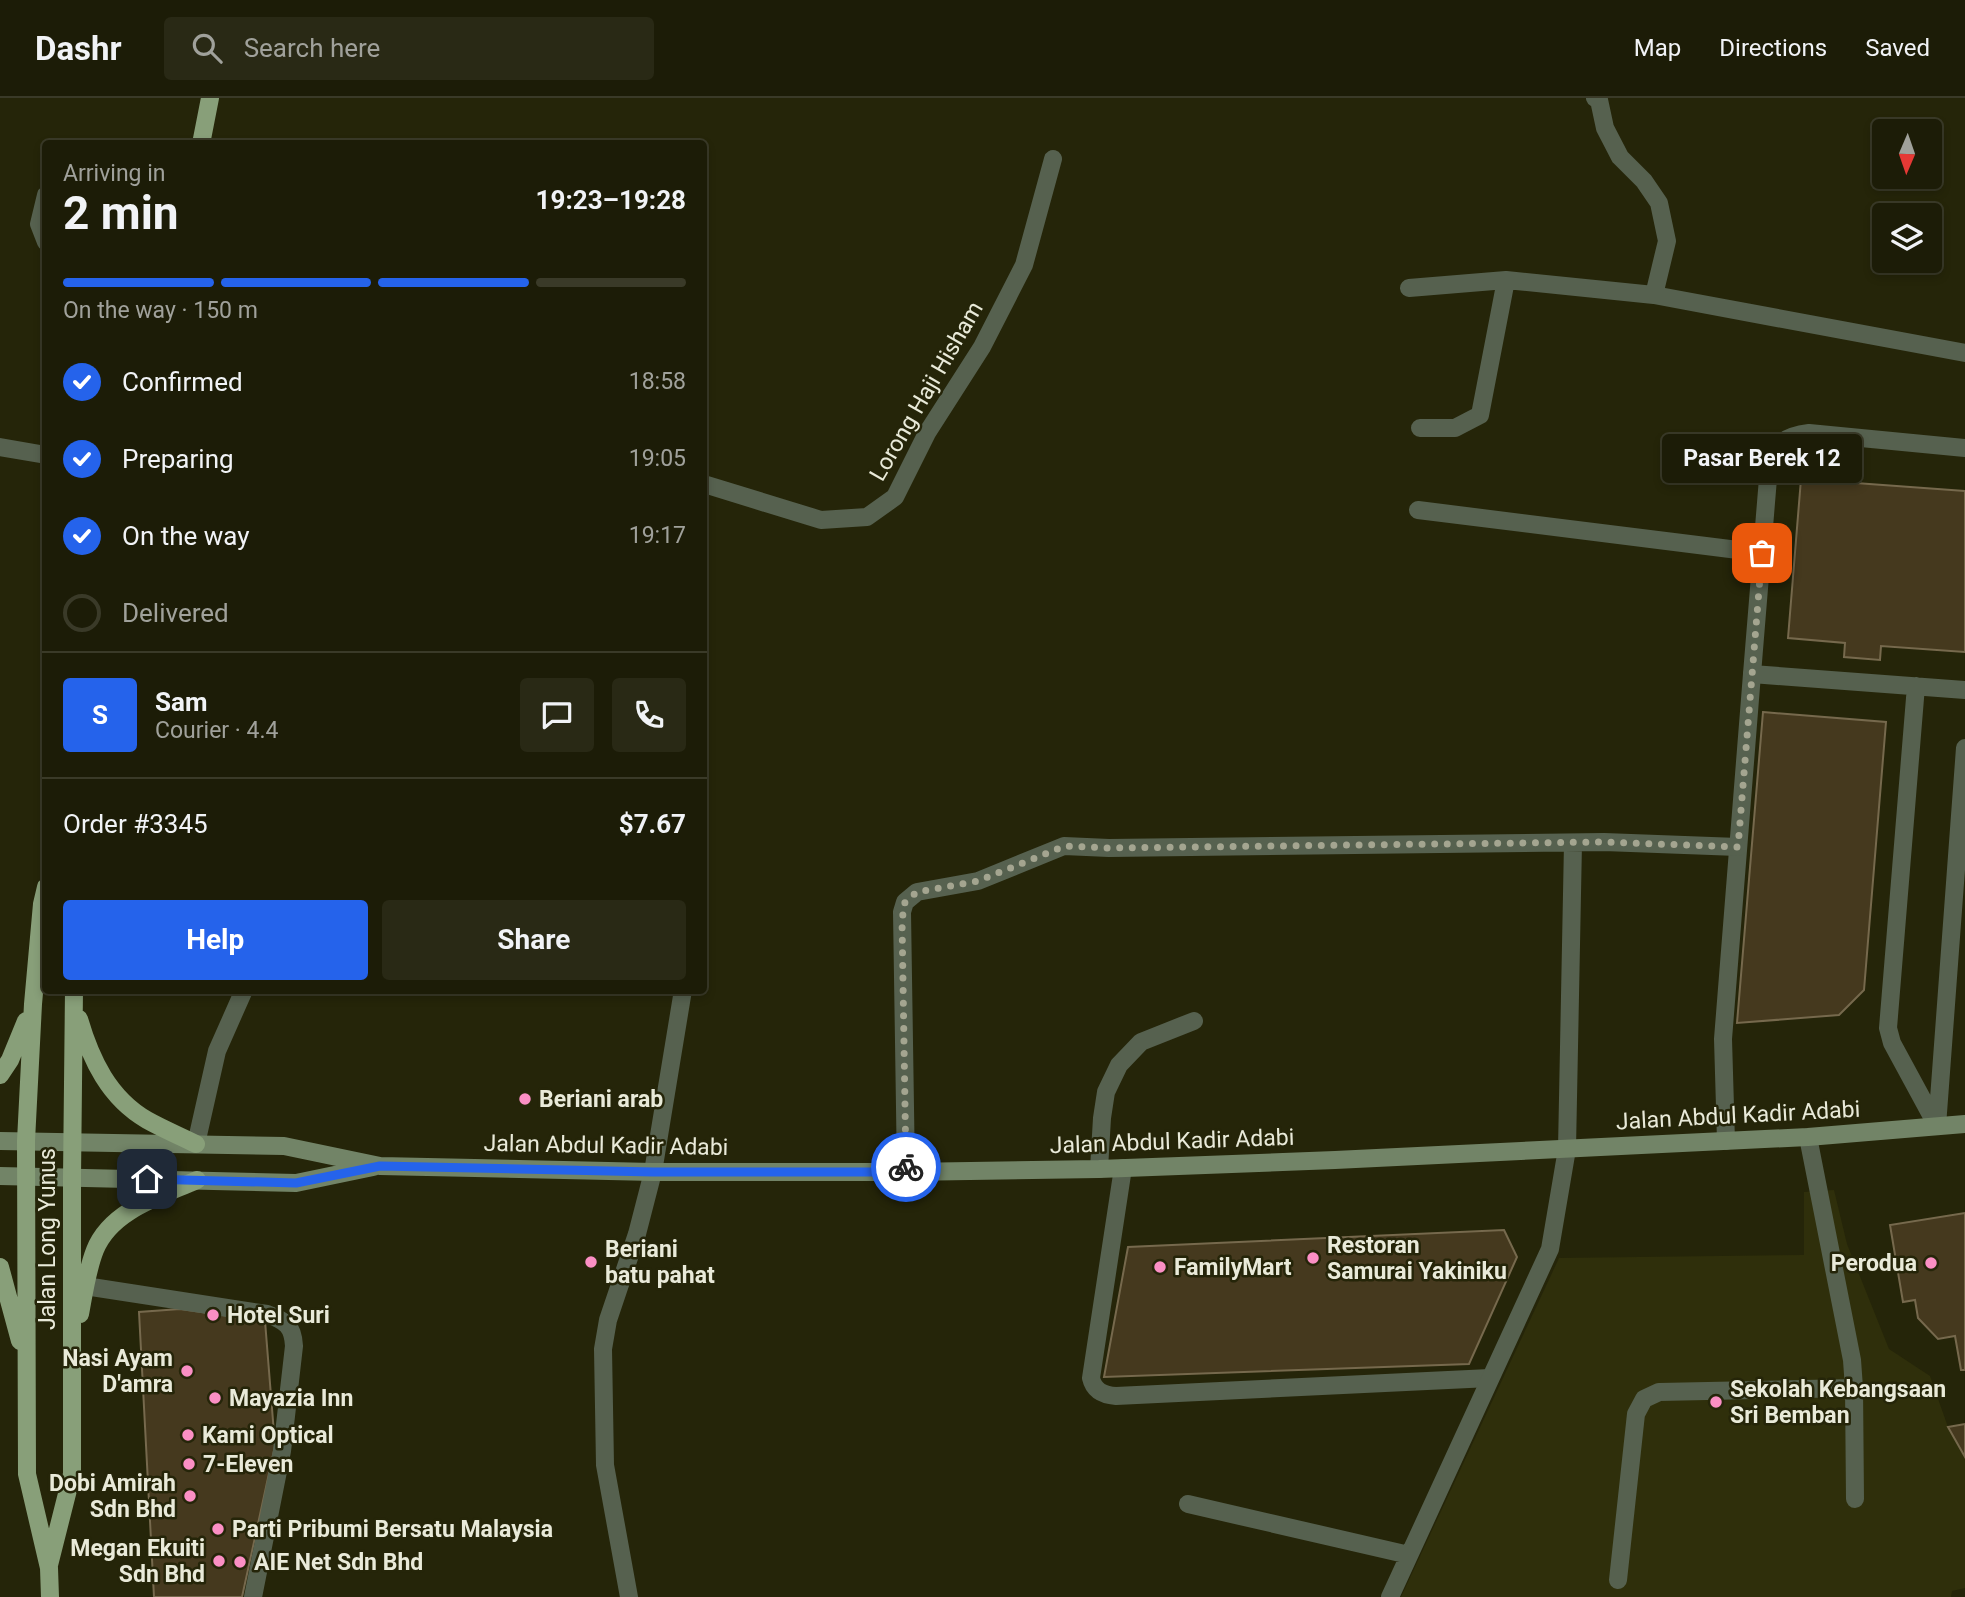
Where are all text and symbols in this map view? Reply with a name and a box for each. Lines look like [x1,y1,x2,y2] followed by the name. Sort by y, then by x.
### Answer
[164,17,654,80] search box
[35,29,122,68] text: Dashr
[188,29,226,67] icon: search
[244,33,380,63] text: Search here
[1634,34,1681,62] text: Map
[1719,34,1827,62] text: Directions
[1865,34,1930,62] text: Saved
[1872,119,1942,189] north arrow
[1872,119,1942,273] map controls
[63,160,166,187] text: Arriving in
[536,185,686,215] text: 19:23–19:28
[63,186,179,240] text: 2 min
[1872,203,1942,273] button: layers
[63,297,258,324] text: On the way · 150 m
[864,297,989,486] street label: Lorong Haji Hisham
[63,363,101,401] icon: check
[122,367,243,397] text: Confirmed
[629,368,686,395] text: 18:58
[1662,434,1862,483] callout: Pasar Berek 12
[63,440,101,478] icon: check
[122,444,234,474] text: Preparing
[629,445,686,472] text: 19:05
[1683,445,1841,472] text: Pasar Berek 12
[63,517,101,555] icon: check
[122,521,250,551] text: On the way
[629,522,686,549] text: 19:17
[1732,523,1792,583] pin
[1743,534,1781,572] icon: bag
[122,598,229,628] text: Delivered
[520,678,594,752] button: chat
[612,678,686,752] button: phone
[155,687,207,717] text: Sam
[92,700,108,730] text: S
[155,717,278,744] text: Courier · 4.4
[63,809,208,839] text: Order #3345
[619,809,686,839] text: $7.67
[63,900,368,980] button: Help
[382,900,686,980] button: Share
[539,1086,663,1113] place label: Beriani arab
[517,1091,533,1107] marker: Beriani arab
[1615,1096,1861,1135] street label: Jalan Abdul Kadir Adabi
[1049,1124,1295,1159] street label: Jalan Abdul Kadir Adabi
[483,1130,728,1161] street label: Jalan Abdul Kadir Adabi
[871,1132,941,1202] courier
[34,1148,61,1330] street label: Jalan Long Yunus
[887,1148,925,1186] icon: bike
[117,1149,177,1209] pin
[128,1160,166,1198] icon: home
[1327,1232,1507,1285] place label: Restoran Samurai Yakiniku
[605,1236,715,1289] place label: Beriani batu pahat
[1305,1250,1321,1266] marker: Restoran Samurai Yakiniku
[1831,1250,1917,1277] place label: Perodua
[583,1254,599,1270] marker: Beriani batu pahat
[1174,1254,1292,1281] place label: FamilyMart
[1923,1255,1939,1271] marker: Perodua
[1152,1259,1168,1275] marker: FamilyMart
[227,1302,330,1329] place label: Hotel Suri
[205,1307,221,1323] marker: Hotel Suri
[62,1345,173,1398] place label: Nasi Ayam D'amra
[179,1363,195,1379] marker: Nasi Ayam D'amra
[1730,1376,1946,1429] place label: Sekolah Kebangsaan Sri Bemban
[229,1385,353,1412] place label: Mayazia Inn
[207,1390,223,1406] marker: Mayazia Inn
[1708,1394,1724,1410] marker: Sekolah Kebangsaan Sri Bemban
[202,1422,334,1449] place label: Kami Optical
[180,1427,196,1443] marker: Kami Optical
[203,1451,293,1478] place label: 7-Eleven
[181,1456,197,1472] marker: 7-Eleven
[49,1470,176,1523] place label: Dobi Amirah Sdn Bhd
[182,1488,198,1504] marker: Dobi Amirah Sdn Bhd
[232,1516,553,1543] place label: Parti Pribumi Bersatu Malaysia
[210,1521,226,1537] marker: Parti Pribumi Bersatu Malaysia
[70,1535,205,1588] place label: Megan Ekuiti Sdn Bhd
[254,1549,423,1576] place label: AIE Net Sdn Bhd
[211,1553,227,1569] marker: Megan Ekuiti Sdn Bhd
[232,1554,248,1570] marker: AIE Net Sdn Bhd

